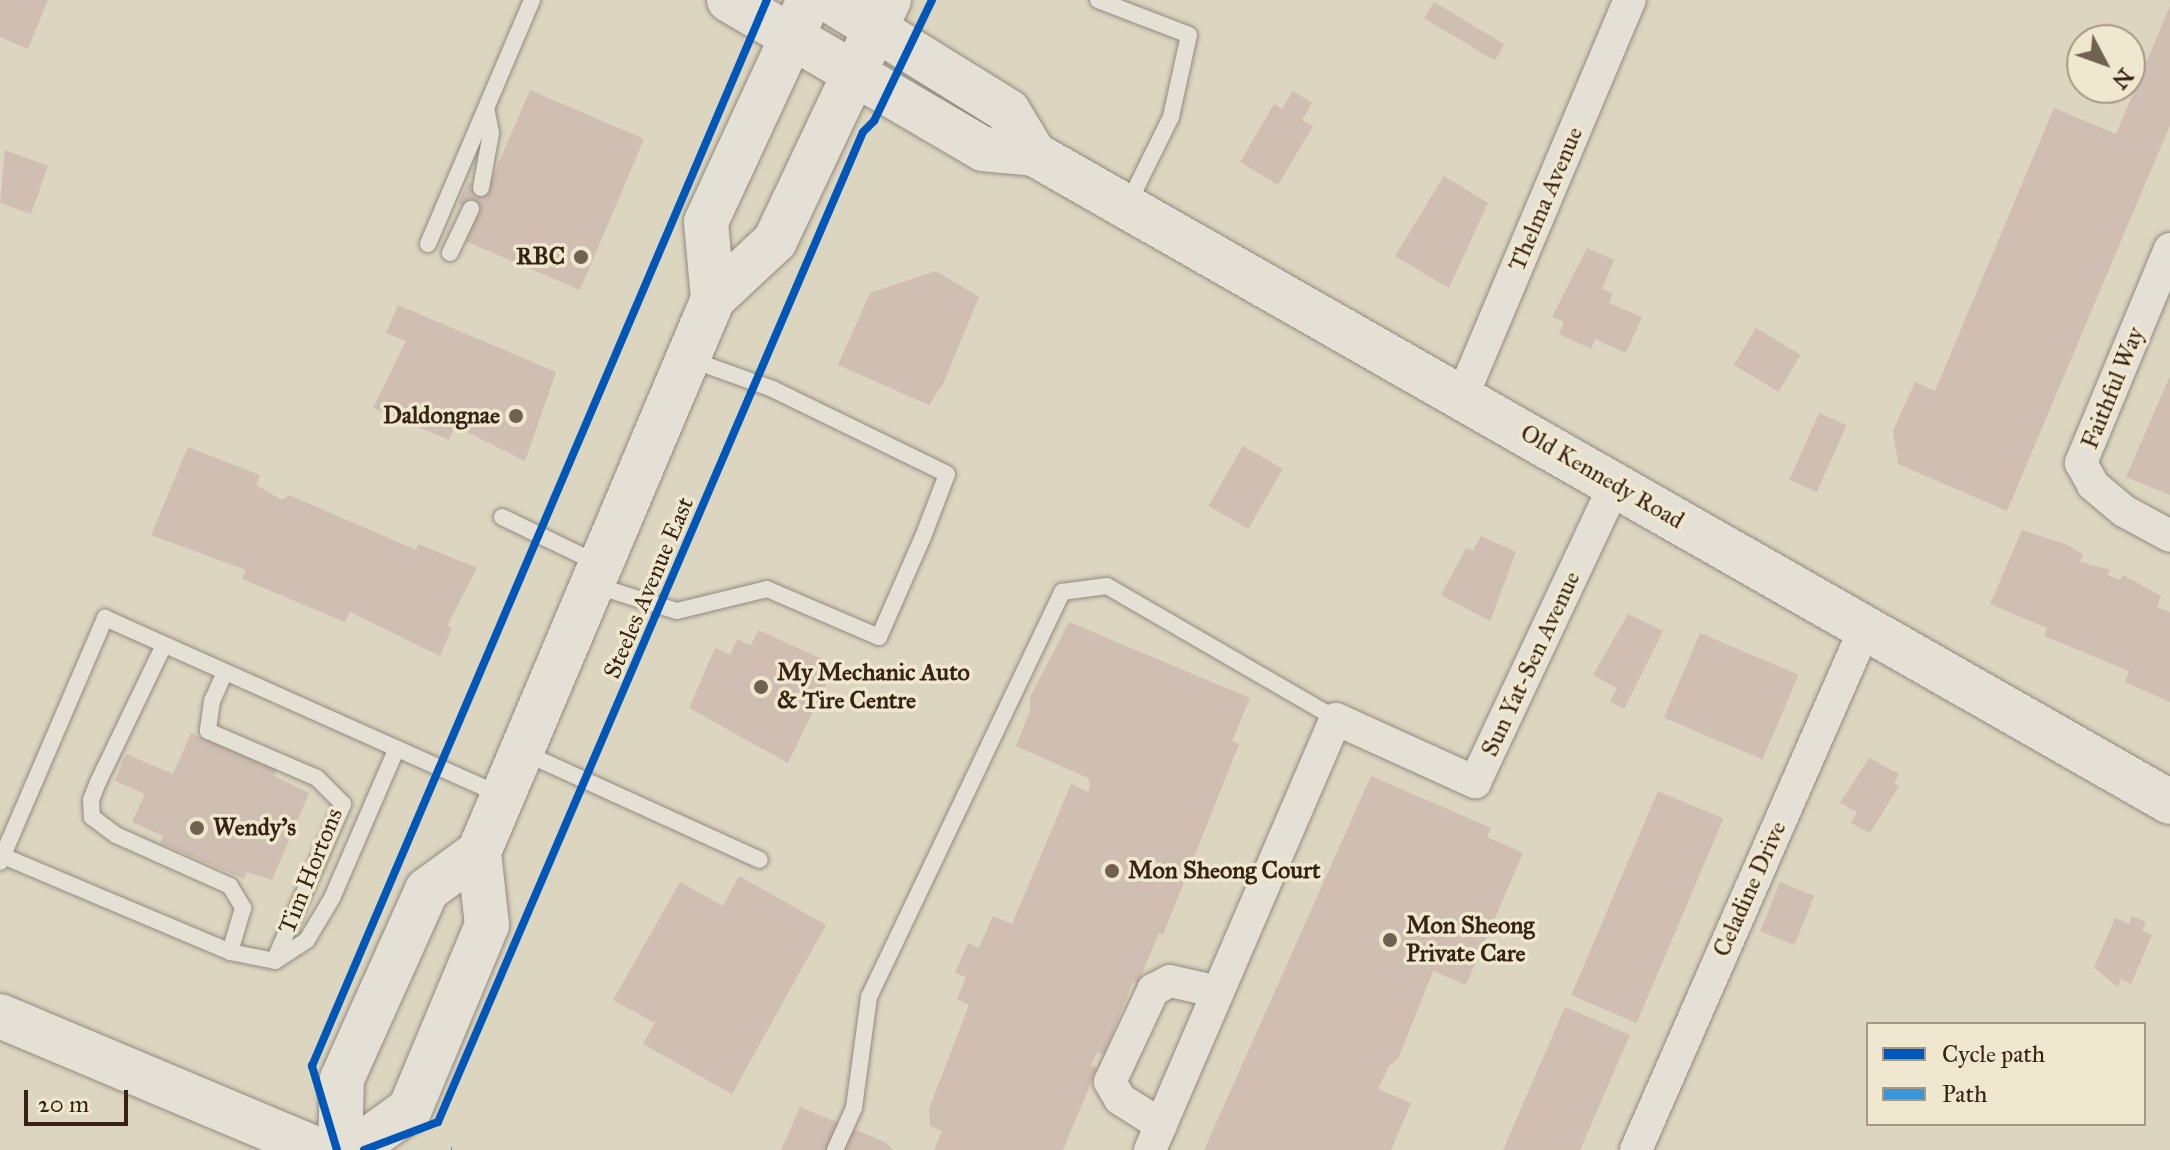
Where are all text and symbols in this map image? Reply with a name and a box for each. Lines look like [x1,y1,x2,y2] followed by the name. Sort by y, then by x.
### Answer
[2066,24,2146,104] north arrow
[2107,63,2139,95] text: N
[1503,123,1589,275] street label: Thelma Avenue
[516,243,565,271] place label: RBC
[572,248,590,266] marker: RBC
[2076,323,2150,453] street label: Faithful Way
[383,402,500,430] place label: Daldongnae
[507,407,525,425] marker: Daldongnae
[1515,419,1689,535] street label: Old Kennedy Road
[598,493,700,683] street label: Steeles Avenue East
[1475,567,1587,761] street label: Sun Yat-Sen Avenue
[777,659,970,715] place label: My Mechanic Auto & Tire Centre
[752,678,770,696] marker: My Mechanic Auto & Tire Centre
[273,804,349,938] street label: Tim Hortons
[213,814,296,842] place label: Wendy's
[1707,817,1793,961] street label: Celadine Drive
[188,819,206,837] marker: Wendy's
[1128,857,1320,885] place label: Mon Sheong Court
[1103,862,1121,880] marker: Mon Sheong Court
[1406,912,1534,968] place label: Mon Sheong Private Care
[1381,931,1399,949] marker: Mon Sheong Private Care
[1866,1022,2146,1126] legend
[1942,1039,2045,1069] text: Cycle path
[28,1074,132,1124] scale bar
[1942,1079,1987,1109] text: Path
[38,1089,89,1119] text: 20 m

